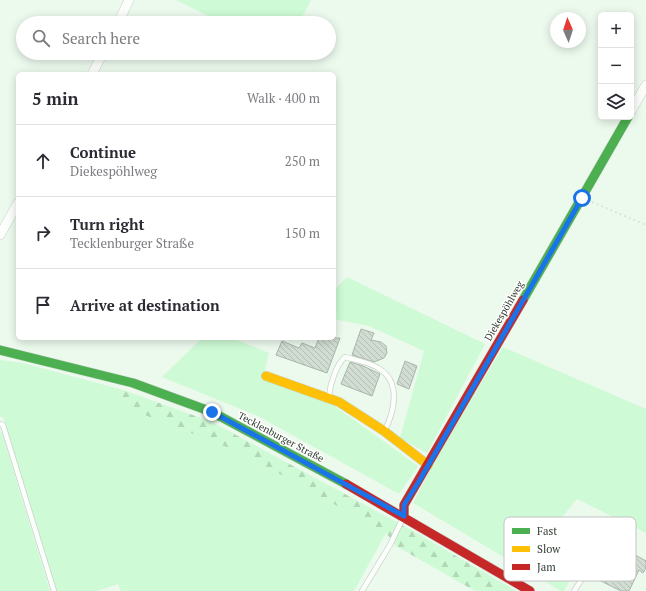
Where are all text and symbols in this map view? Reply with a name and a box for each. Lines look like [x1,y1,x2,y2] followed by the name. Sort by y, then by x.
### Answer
[550,12,586,48] north arrow
[598,12,634,120] map controls
[598,12,634,48] button: +
[16,16,336,60] search box
[30,27,52,49] icon: search
[62,28,140,48] text: Search here
[598,48,634,84] button: −
[598,84,634,120] button: layers
[32,87,79,110] text: 5 min
[247,89,320,107] text: Walk · 400 m
[70,142,136,162] text: Continue
[32,150,54,172] icon: ahead
[285,152,320,170] text: 250 m
[70,162,157,180] text: Diekespöhlweg
[573,189,591,207] route start
[70,214,145,234] text: Turn right
[32,222,54,244] icon: right
[285,224,320,242] text: 150 m
[70,234,194,252] text: Tecklenburger Straße
[482,278,527,343] street label: Diekespöhlweg
[32,294,54,316] icon: arrive
[70,295,220,315] text: Arrive at destination
[203,403,221,421] route end
[236,409,326,465] street label: Tecklenburger Straße
[504,517,636,581] legend
[537,524,557,538] text: Fast
[537,542,561,556] text: Slow
[537,560,556,574] text: Jam

